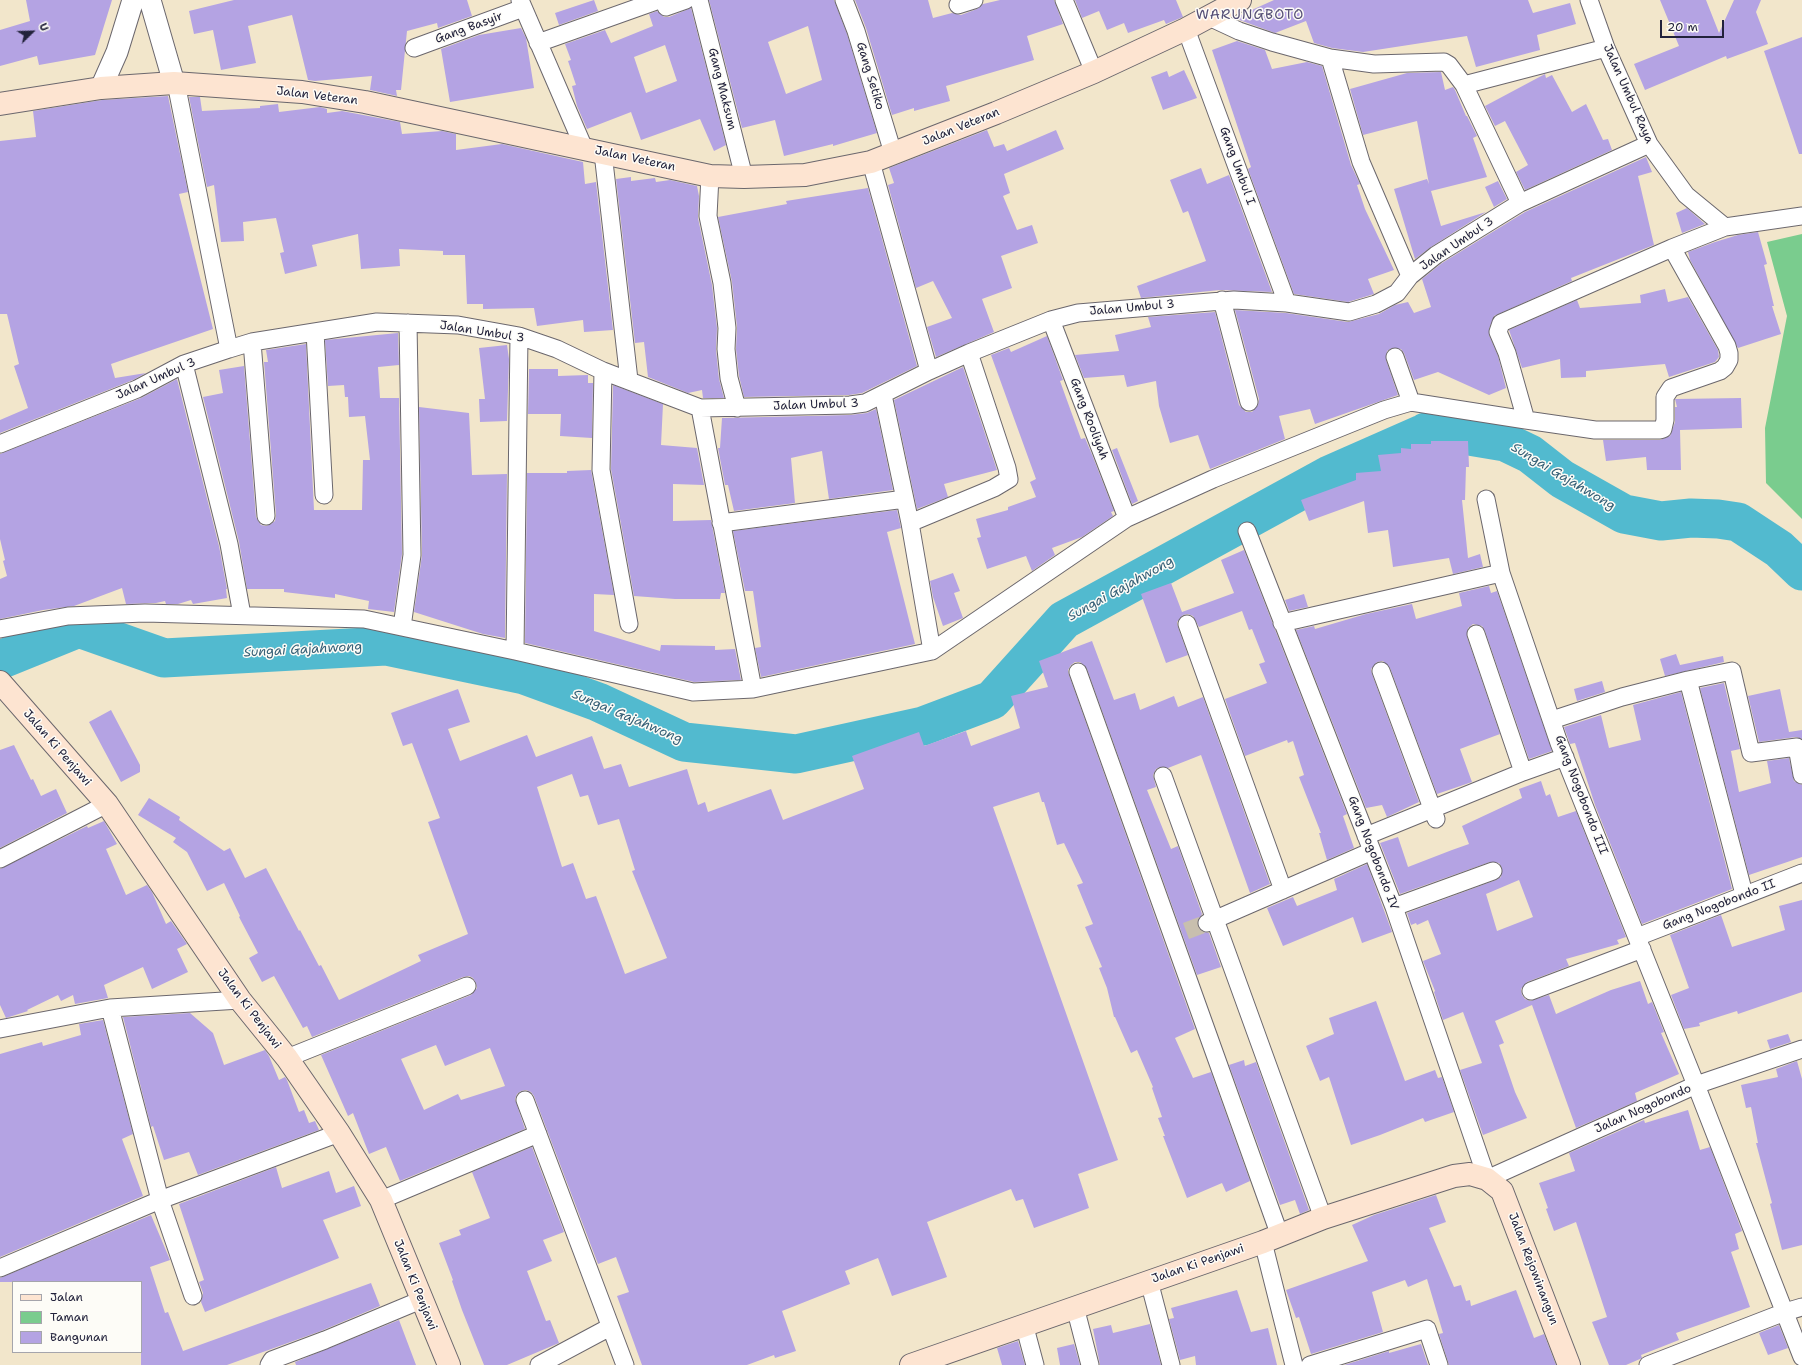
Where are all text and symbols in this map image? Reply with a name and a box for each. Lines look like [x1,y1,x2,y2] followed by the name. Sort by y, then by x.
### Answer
[1196,7,1304,23] district label: WARUNGBOTO
[433,9,505,47] street label: Gang Basyir
[12,12,52,52] north arrow
[1662,12,1726,38] scale bar
[1667,19,1698,35] text: 20 m
[35,21,52,34] text: U
[853,40,887,112] street label: Gang Setiko
[1600,42,1656,146] street label: Jalan Umbul Raya
[705,47,739,131] street label: Gang Maksum
[275,84,359,108] street label: Jalan Veteran
[920,105,1002,149] street label: Jalan Veteran
[1216,125,1258,207] street label: Gang Umbul I
[593,143,677,175] street label: Jalan Veteran
[1418,214,1496,274] street label: Jalan Umbul 3
[1089,297,1175,319] street label: Jalan Umbul 3
[439,318,525,346] street label: Jalan Umbul 3
[114,355,198,403] street label: Jalan Umbul 3
[1067,376,1111,462] street label: Gang Rooliyah
[773,396,859,414] street label: Jalan Umbul 3
[1508,440,1618,514] water label: Sungai Gajahwong
[1065,553,1177,625] water label: Sungai Gajahwong
[243,639,363,661] water label: Sungai Gajahwong
[569,687,685,747] water label: Sungai Gajahwong
[20,707,94,789] street label: Jalan Ki Penjawi
[1552,733,1610,857] street label: Gang Nogobondo III
[1345,794,1401,912] street label: Gang Nogobondo IV
[1660,877,1778,933] street label: Gang Nogobondo II
[214,966,284,1052] street label: Jalan Ki Penjawi
[1593,1081,1693,1137] street label: Jalan Nogobondo
[1505,1211,1561,1327] street label: Jalan Rejowinangun
[390,1238,440,1332] street label: Jalan Ki Penjawi
[1150,1241,1246,1287] street label: Jalan Ki Penjawi
[12,1281,142,1353] legend
[50,1289,83,1305] text: Jalan
[50,1309,89,1325] text: Taman
[50,1329,108,1345] text: Bangunan

